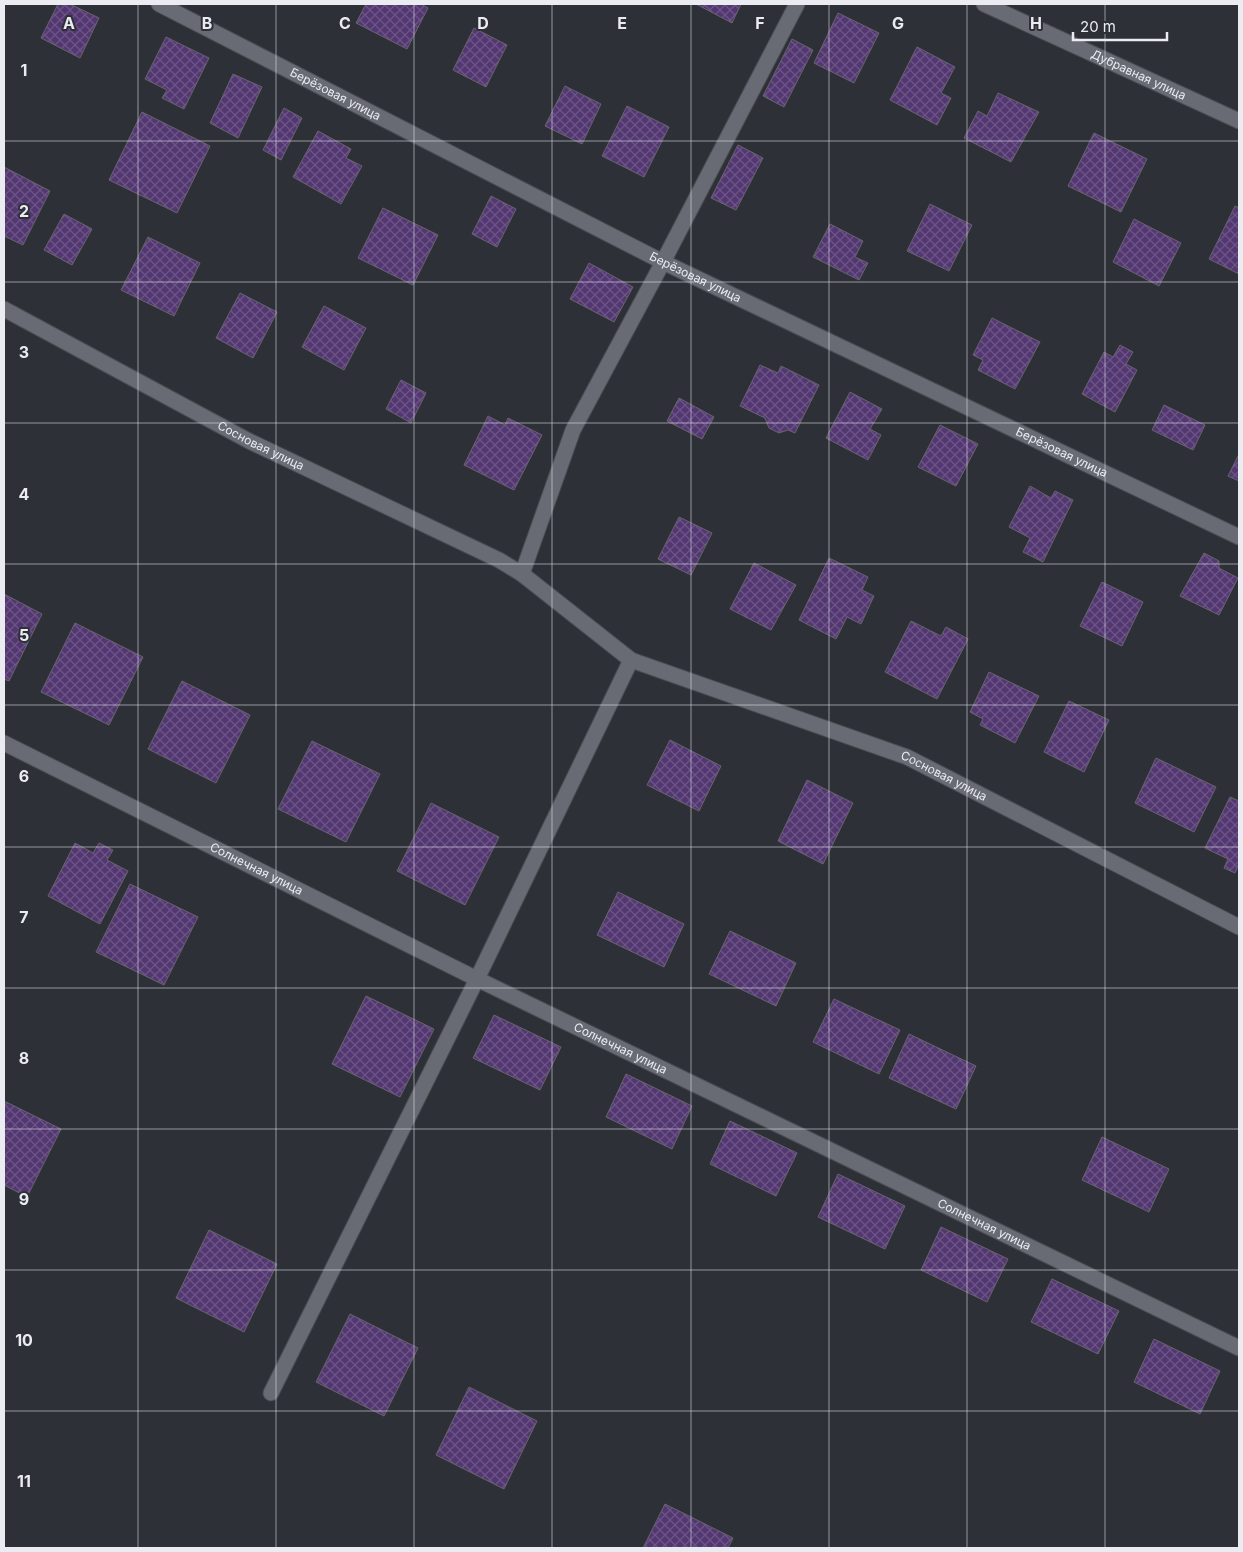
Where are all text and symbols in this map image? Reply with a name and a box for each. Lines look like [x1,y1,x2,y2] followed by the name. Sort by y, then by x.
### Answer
[1073,10,1167,42] scale bar
[63,13,75,33] text: A
[202,13,212,33] text: B
[339,13,351,33] text: C
[477,13,489,33] text: D
[617,13,627,33] text: E
[755,13,765,33] text: F
[892,13,904,33] text: G
[1030,13,1042,33] text: H
[1080,17,1116,36] text: 20 m
[1089,46,1189,103] street label: Дубравная улица
[21,60,27,80] text: 1
[288,64,383,123] street label: Берёзовая улица
[19,201,29,221] text: 2
[647,248,744,305] street label: Берёзовая улица
[19,342,29,362] text: 3
[215,417,307,473] street label: Сосновая улица
[1014,424,1110,480] street label: Берёзовая улица
[19,484,30,504] text: 4
[19,625,29,645] text: 5
[899,747,990,804] street label: Сосновая улица
[19,766,29,786] text: 6
[208,839,306,898] street label: Солнечная улица
[19,907,29,927] text: 7
[571,1019,670,1077] street label: Солнечная улица
[19,1048,29,1068] text: 8
[19,1189,29,1209] text: 9
[935,1195,1033,1253] street label: Солнечная улица
[15,1330,33,1350] text: 10
[17,1471,31,1491] text: 11

